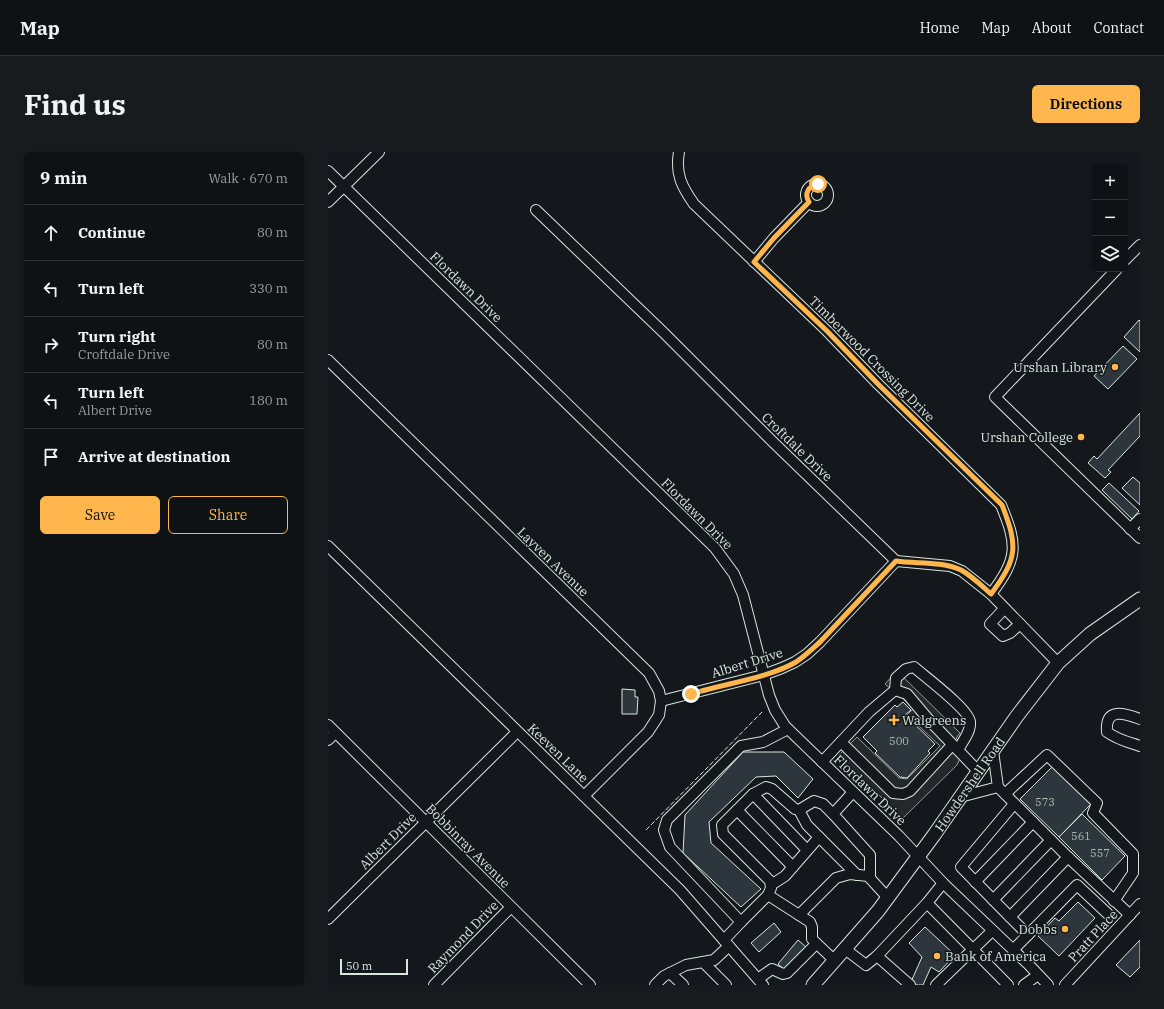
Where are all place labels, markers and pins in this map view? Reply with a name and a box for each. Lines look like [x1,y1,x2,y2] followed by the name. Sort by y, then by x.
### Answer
[1013,359,1107,376] place label: Urshan Library
[1110,362,1120,372] marker: Urshan Library
[980,429,1073,446] place label: Urshan College
[1076,432,1086,442] marker: Urshan College
[902,712,966,729] place label: Walgreens
[889,715,899,725] marker: Walgreens
[1019,921,1057,938] place label: Dobbs
[1060,924,1070,934] marker: Dobbs
[945,948,1046,965] place label: Bank of America
[932,951,942,961] marker: Bank of America

